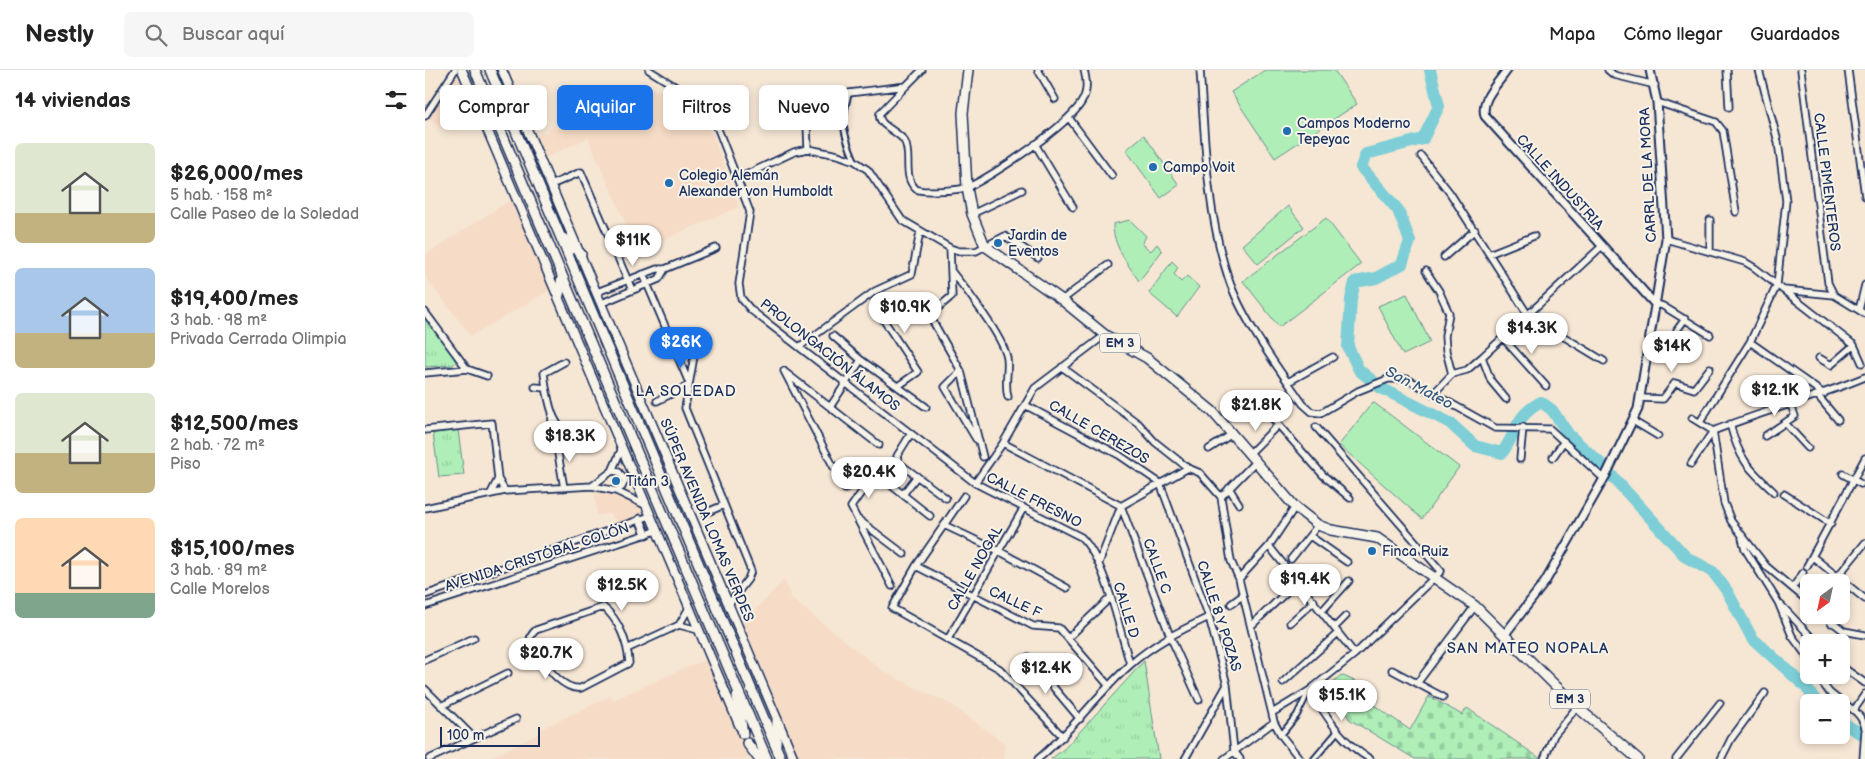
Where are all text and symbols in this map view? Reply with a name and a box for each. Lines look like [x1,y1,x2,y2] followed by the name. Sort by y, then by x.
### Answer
[124,12,474,57] search box
[25,20,94,49] text: Nestly
[142,21,170,49] icon: search
[182,23,284,46] text: Buscar aquí
[1549,24,1595,45] text: Mapa
[1623,24,1722,45] text: Cómo llegar
[1750,24,1840,45] text: Guardados
[440,85,547,130] chip: Comprar
[557,85,653,130] chip: Alquilar
[663,85,749,130] chip: Filtros
[759,85,848,130] chip: Nuevo
[382,86,410,114] icon: filters
[15,88,131,113] text: 14 viviendas
[1636,107,1660,243] street label: CARRL DE LA MORA
[1810,112,1844,252] street label: CALLE PIMENTEROS
[1297,115,1411,148] place label: Campos Moderno Tepeyac
[1281,125,1293,137] marker: Campos Moderno Tepeyac
[1513,131,1608,234] street label: CALLE INDUSTRIA
[1163,159,1236,176] place label: Campo Voit
[170,161,303,186] text: $26,000/mes
[1147,161,1159,173] marker: Campo Voit
[55,163,115,223] icon: home
[679,167,834,200] place label: Colegio Alemán Alexander von Humboldt
[663,177,675,189] marker: Colegio Alemán Alexander von Humboldt
[170,186,273,205] text: 5 hab. · 158 m²
[170,205,359,224] text: Calle Paseo de la Soledad
[603,224,663,267] pin: $11K
[1008,227,1067,260] place label: Jardin de Eventos
[616,231,650,250] text: $11K
[992,237,1004,249] marker: Jardin de Eventos
[170,286,298,311] text: $19,400/mes
[55,288,115,348] icon: home
[864,292,946,334] pin: $10.9K
[757,294,904,415] street label: PROLONGACIÓN ÁLAMOS
[879,298,931,317] text: $10.9K
[170,311,267,330] text: 3 hab. · 98 m²
[1491,312,1573,355] pin: $14.3K
[1507,319,1557,338] text: $14.3K
[651,326,711,369] pin: $26K
[170,330,347,349] text: Privada Cerrada Olimpia
[1642,330,1702,373] pin: $14K
[661,333,701,352] text: $26K
[1100,334,1140,352] road number: EM 3
[1653,337,1691,356] text: $14K
[1382,362,1456,414] water label: San Mateo
[1734,374,1816,417] pin: $12.1K
[1751,381,1799,400] text: $12.1K
[635,382,737,401] district label: LA SOLEDAD
[1215,390,1297,432] pin: $21.8K
[1046,396,1152,468] street label: CALLE CEREZOS
[1231,396,1281,415] text: $21.8K
[170,411,298,436] text: $12,500/mes
[55,413,115,473] icon: home
[656,416,758,624] street label: SÚPER AVENIDA LOMAS VERDES
[529,420,611,463] pin: $18.3K
[545,427,595,446] text: $18.3K
[170,436,265,455] text: 2 hab. · 72 m²
[170,455,201,474] text: Piso
[828,456,910,499] pin: $20.4K
[842,463,896,482] text: $20.4K
[983,469,1085,532] street label: CALLE FRESNO
[626,473,669,490] place label: Titán 3
[610,475,622,487] marker: Titán 3
[442,518,631,595] street label: AVENIDA CRISTÓBAL COLÓN
[944,522,1006,614] street label: CALLE NOGAL
[170,536,295,561] text: $15,100/mes
[1139,536,1175,596] street label: CALLE C
[55,538,115,598] icon: home
[1382,543,1449,560] place label: Finca Ruiz
[1366,545,1378,557] marker: Finca Ruiz
[1193,559,1245,673] street label: CALLE 8 Y POZAS
[170,561,267,580] text: 3 hab. · 89 m²
[1264,564,1346,606] pin: $19.4K
[581,570,663,612] pin: $12.5K
[1280,570,1330,589] text: $19.4K
[1800,574,1850,624] north arrow
[1800,574,1850,744] map controls
[597,576,647,595] text: $12.5K
[170,580,270,599] text: Calle Morelos
[1109,580,1143,640] street label: CALLE D
[986,582,1045,622] street label: CALLE F
[1800,634,1850,684] button: +
[505,638,587,680] pin: $20.7K
[1447,639,1609,658] district label: SAN MATEO NOPALA
[519,644,573,663] text: $20.7K
[1005,652,1087,695] pin: $12.4K
[1021,659,1071,678] text: $12.4K
[1301,680,1383,722] pin: $15.1K
[1318,686,1366,705] text: $15.1K
[1550,690,1590,708] road number: EM 3
[1800,694,1850,744] button: −
[440,724,540,747] scale bar
[447,727,484,744] text: 100 m

